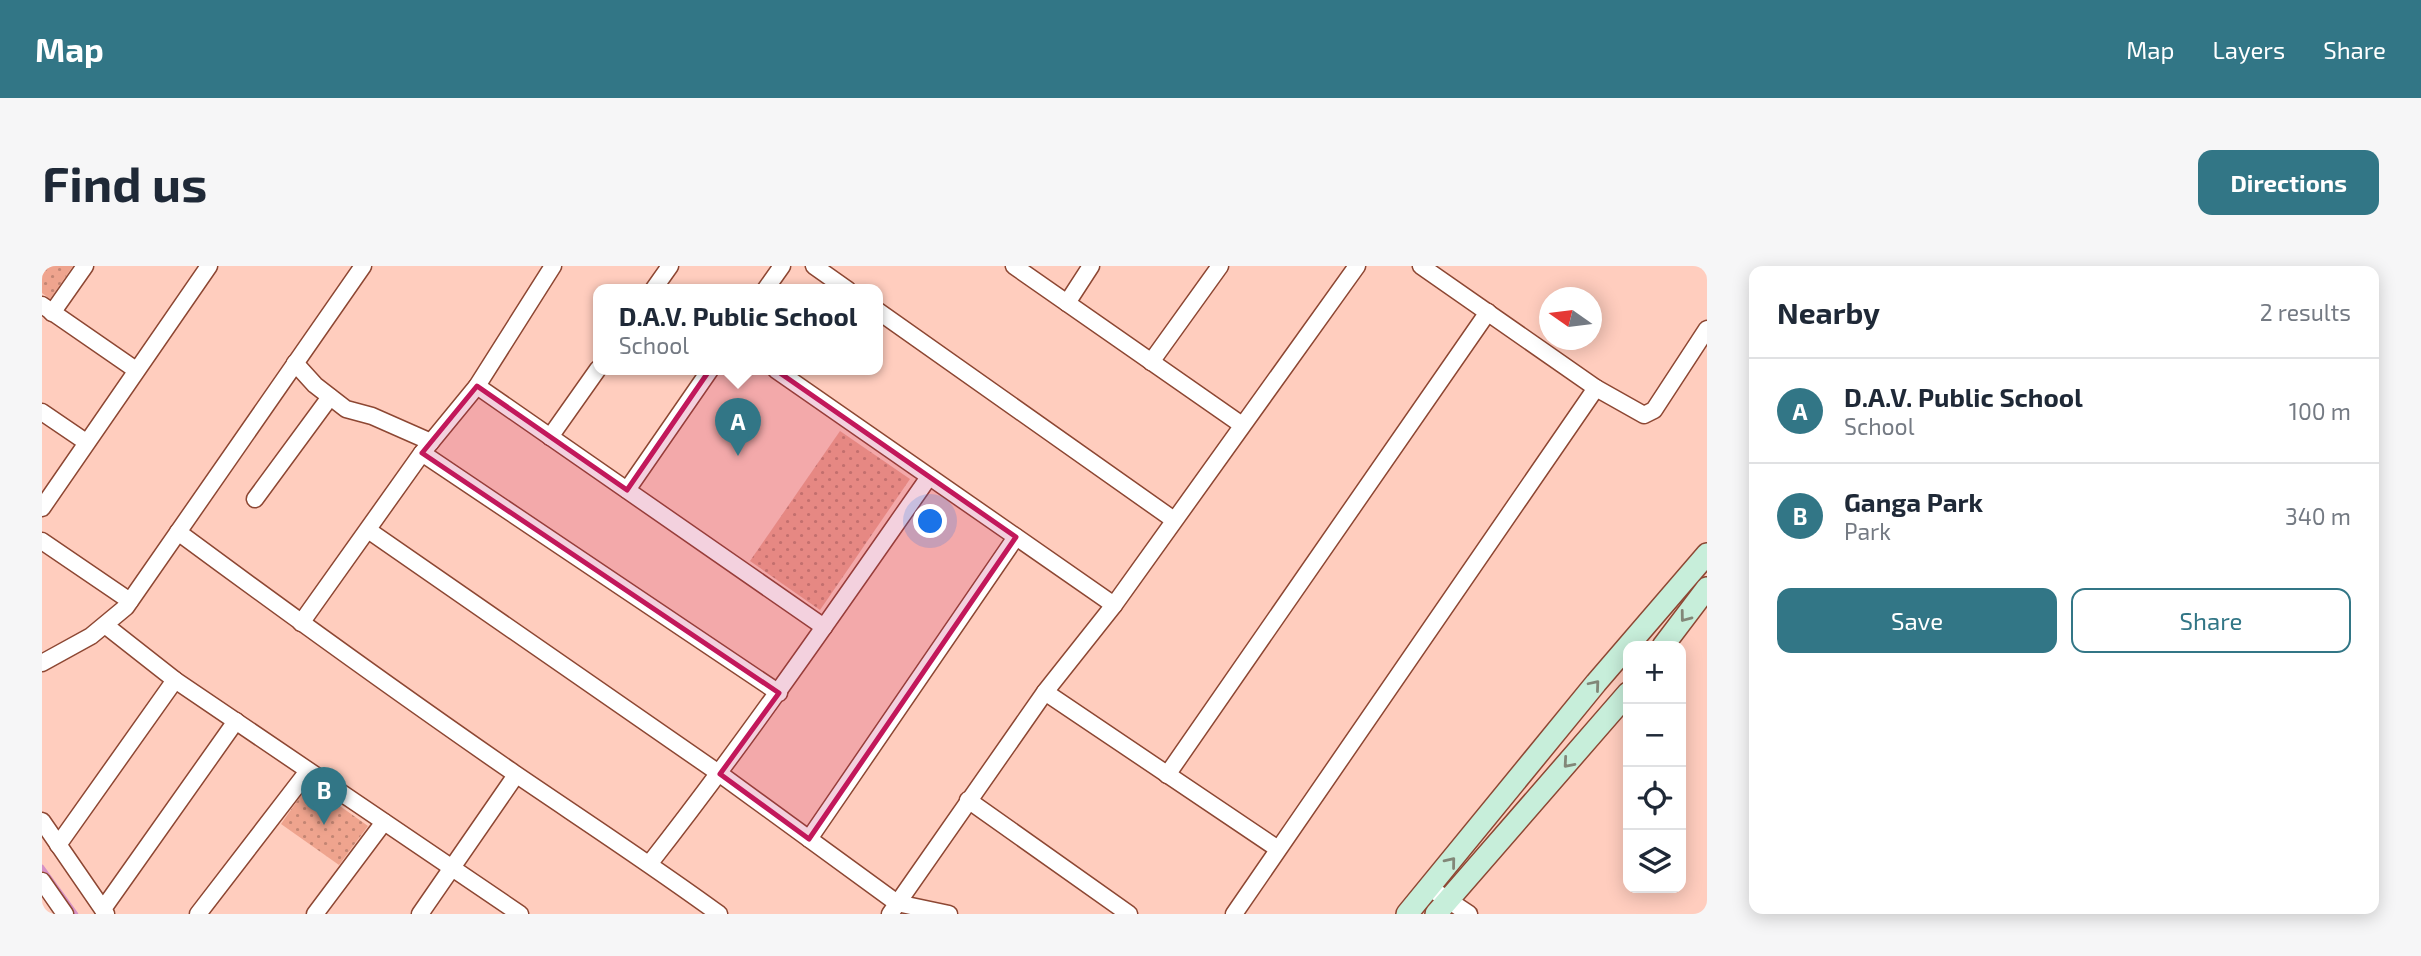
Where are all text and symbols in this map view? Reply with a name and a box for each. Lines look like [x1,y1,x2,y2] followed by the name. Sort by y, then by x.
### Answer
[35,29,104,69] text: Map
[2126,35,2174,64] text: Map
[2212,35,2285,64] text: Layers
[2323,35,2386,64] text: Share
[2198,150,2379,215] button: Directions
[42,153,207,212] text: Find us
[593,284,883,375] popup
[1539,287,1602,350] north arrow
[1777,294,1880,330] text: Nearby
[2260,298,2351,326] text: 2 results
[619,300,857,331] text: D.A.V. Public School
[619,331,689,359] text: School
[1844,381,2083,412] text: D.A.V. Public School
[1792,397,1808,425] text: A
[2289,397,2351,425] text: 100 m
[715,398,761,456] pin: A
[1844,412,1914,440] text: School
[1844,486,1983,517] text: Ganga Park
[1793,502,1807,530] text: B
[2285,502,2351,530] text: 340 m
[913,504,947,538] your location
[1844,517,1891,545] text: Park
[1777,588,2057,653] button: Save
[2071,588,2351,653] button: Share
[1681,609,1693,622] one-way arrow
[1623,641,1686,893] map controls
[1623,641,1686,704] button: +
[1586,681,1599,693] one-way arrow
[1623,704,1686,767] button: −
[1564,755,1576,768] one-way arrow
[301,767,347,825] pin: B
[1623,767,1686,830] button: locate
[1623,830,1686,893] button: layers
[1443,857,1455,870] one-way arrow

